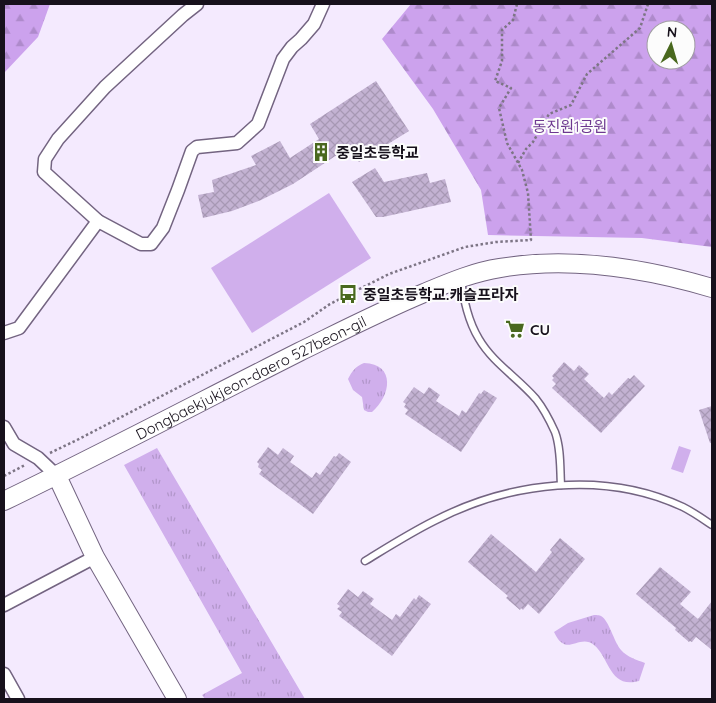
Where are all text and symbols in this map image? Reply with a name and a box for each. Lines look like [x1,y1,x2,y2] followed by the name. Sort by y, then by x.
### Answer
[646,20,696,70] north arrow
[666,23,678,41] text: N
[533,117,607,136] park label: 동진원1공원
[310,141,332,163] building icon: 중일초등학교
[336,143,419,162] place label: 중일초등학교
[337,283,359,305] bus stop icon: 중일초등학교.캐슬프라자
[363,285,519,304] place label: 중일초등학교.캐슬프라자
[132,311,369,443] street label: Dongbaekjukjeon-daero 527beon-gil
[504,318,526,340] supermarket icon: CU
[530,320,550,339] place label: CU

